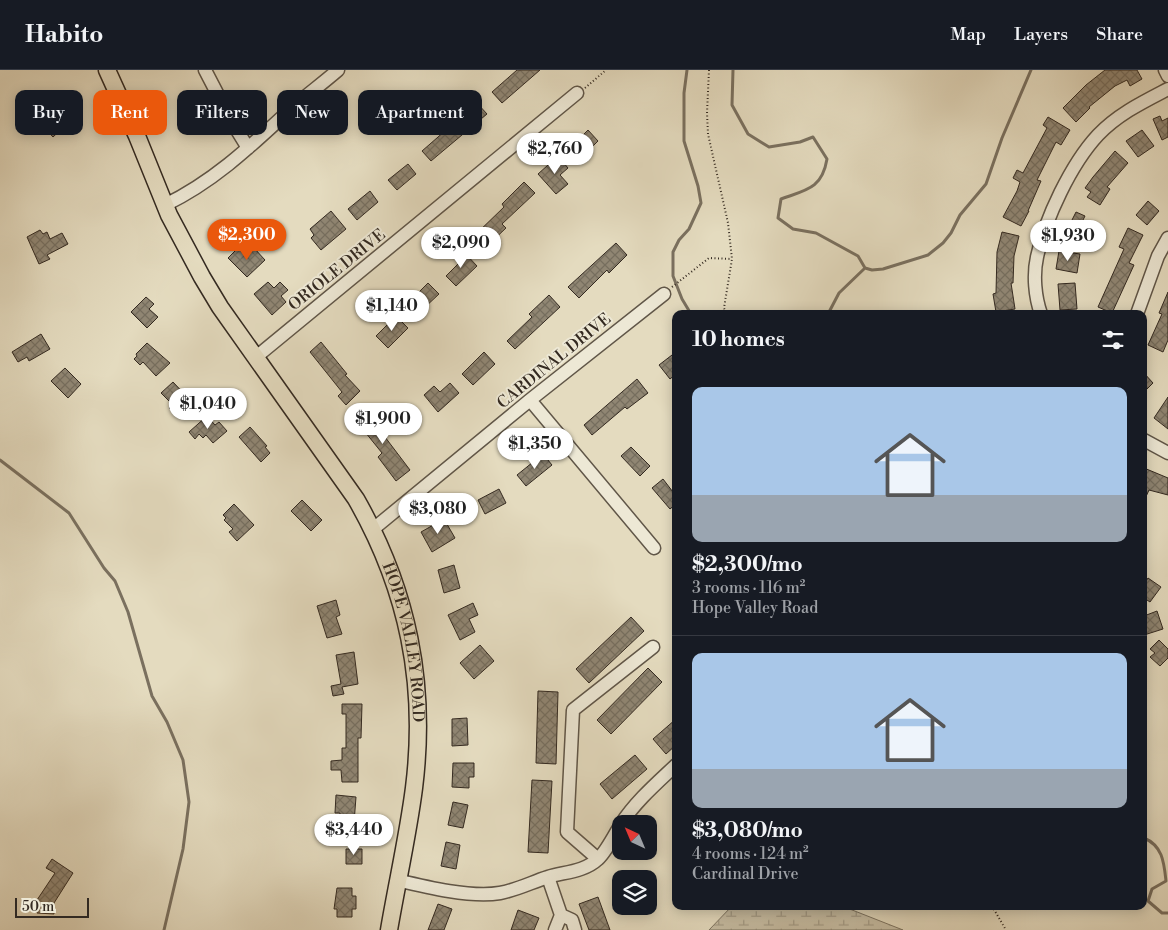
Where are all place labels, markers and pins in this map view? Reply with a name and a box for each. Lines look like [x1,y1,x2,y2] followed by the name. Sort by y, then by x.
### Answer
[514,132,596,175] pin: $2,760
[206,218,288,261] pin: $2,300
[1027,220,1109,262] pin: $1,930
[420,226,502,269] pin: $2,090
[351,290,433,332] pin: $1,140
[167,388,249,430] pin: $1,040
[342,402,424,445] pin: $1,900
[494,428,576,470] pin: $1,350
[397,492,479,535] pin: $3,080
[313,814,395,856] pin: $3,440

